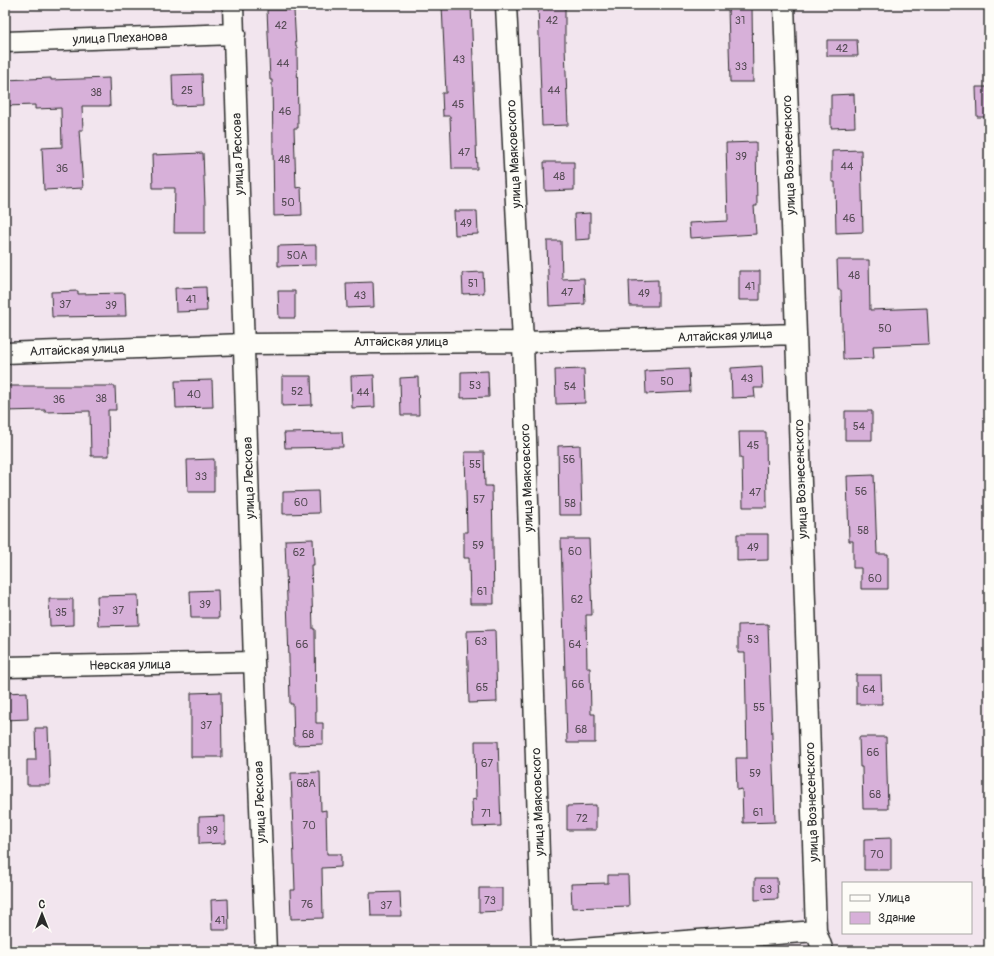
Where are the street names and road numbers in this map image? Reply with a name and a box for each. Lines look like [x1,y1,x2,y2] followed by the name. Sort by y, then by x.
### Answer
[71,28,168,48] street label: улица Плеханова
[779,95,799,216] street label: улица Вознесенского
[503,99,525,210] street label: улица Маяковского
[229,113,247,196] street label: улица Лескова
[677,326,773,346] street label: Алтайская улица
[354,334,448,350] street label: Алтайская улица
[29,340,125,360] street label: Алтайская улица
[791,419,811,540] street label: улица Вознесенского
[517,423,537,533] street label: улица Маяковского
[240,437,258,520] street label: улица Лескова
[89,656,171,674] street label: Невская улица
[802,742,822,863] street label: улица Вознесенского
[528,747,548,857] street label: улица Маяковского
[251,761,269,844] street label: улица Лескова

